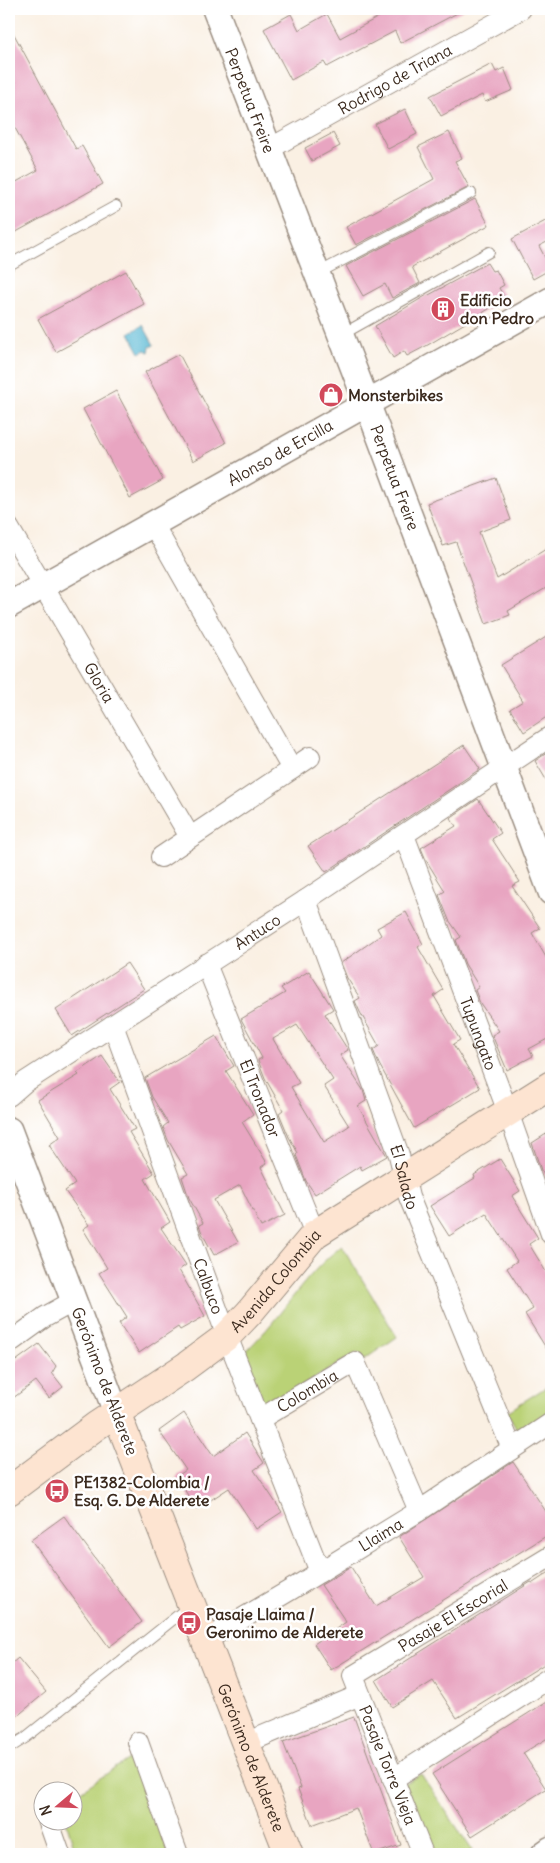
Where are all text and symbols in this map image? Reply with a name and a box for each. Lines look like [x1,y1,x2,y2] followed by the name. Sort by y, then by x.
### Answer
[334,39,455,119] street label: Rodrigo de Triana
[221,45,280,156] street label: Perpetua Freire
[460,290,534,328] place label: Edificio don Pedro
[430,296,456,322] building icon: Edificio don Pedro
[318,382,344,408] shop icon: Monsterbikes
[348,385,443,405] place label: Monsterbikes
[224,415,336,490] street label: Alonso de Ercilla
[366,422,424,533] street label: Perpetua Freire
[80,659,119,706] street label: Gloria
[230,909,284,954] street label: Antuco
[456,994,501,1073] street label: Tupungato
[236,1056,285,1141] street label: El Tronador
[386,1142,423,1212] street label: El Salado
[226,1225,325,1337] street label: Avenida Colombia
[189,1255,228,1317] street label: Calbuco
[67,1304,143,1458] street label: Gerónimo de Alderete
[273,1365,341,1417] street label: Colombia
[74,1472,210,1511] place label: PE1382-Colombia / Esq. G. De Alderete
[44,1478,70,1504] bus stop icon: PE1382-Colombia / Esq. G. De Alderete
[355,1513,406,1556] street label: Llaima
[395,1575,511,1656] street label: Pasaje El Escorial
[206,1604,364,1642] place label: Pasaje Llaima / Geronimo de Alderete
[176,1610,202,1636] bus stop icon: Pasaje Llaima / Geronimo de Alderete
[213,1681,289,1834] street label: Gerónimo de Alderete
[355,1702,421,1828] street label: Pasaje Torre Vieja
[32,1780,82,1830] north arrow
[36,1803,56,1818] text: N

